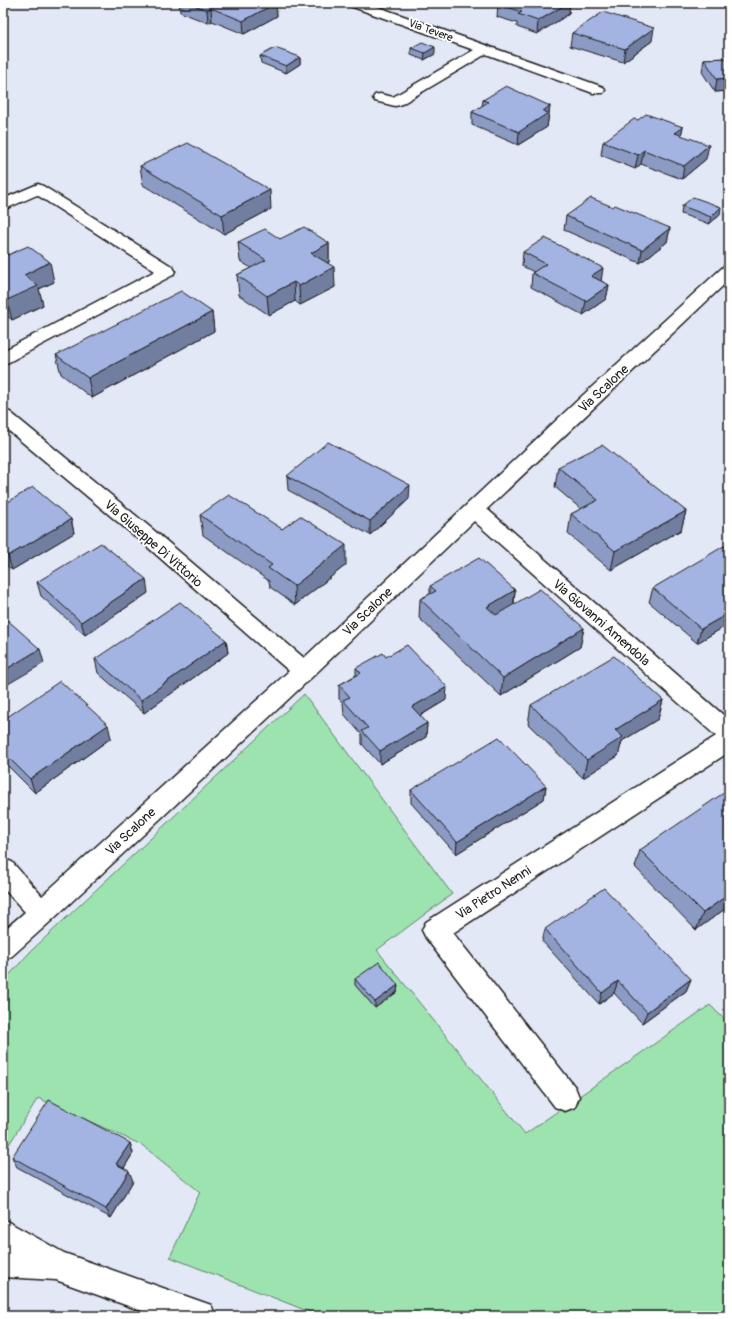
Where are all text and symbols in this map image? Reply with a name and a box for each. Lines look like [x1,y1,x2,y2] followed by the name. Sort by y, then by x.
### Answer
[407,16,455,45] street label: Via Tevere
[575,361,633,416] street label: Via Scalone
[101,497,206,591] street label: Via Giuseppe Di Vittorio
[549,576,653,669] street label: Via Giovanni Amendola
[340,584,396,639] street label: Via Scalone
[102,804,160,859] street label: Via Scalone
[453,863,534,923] street label: Via Pietro Nenni

